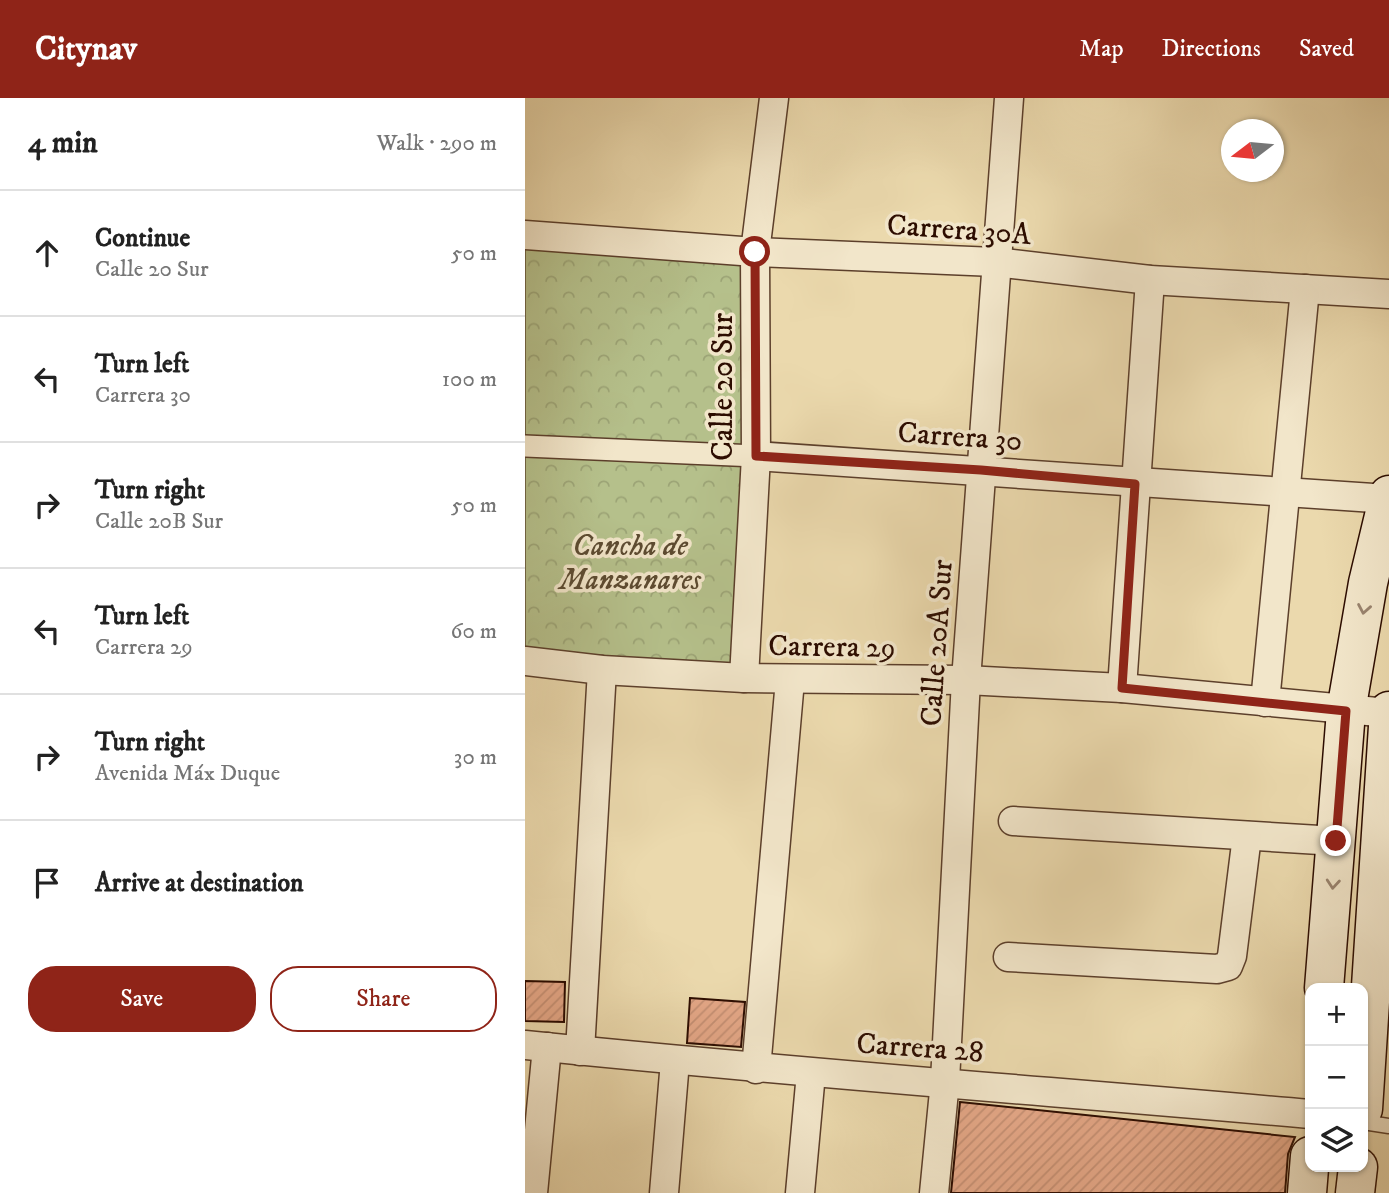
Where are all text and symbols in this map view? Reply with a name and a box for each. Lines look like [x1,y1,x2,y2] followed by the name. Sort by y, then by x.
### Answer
[35,29,137,70] text: Citynav
[1079,34,1124,64] text: Map
[1162,34,1261,64] text: Directions
[1299,34,1354,64] text: Saved
[1221,119,1284,182] north arrow
[28,125,98,162] text: 4 min
[376,129,497,158] text: Walk · 290 m
[886,207,1033,254] street label: Carrera 30A
[95,222,190,255] text: Continue
[28,234,66,272] icon: ahead
[739,236,770,267] route start
[451,239,497,268] text: 50 m
[95,255,209,284] text: Calle 20 Sur
[705,313,742,461] street label: Calle 20 Sur
[95,348,189,381] text: Turn left
[28,360,66,398] icon: left
[442,365,497,394] text: 100 m
[95,381,191,410] text: Carrera 30
[896,415,1024,460] street label: Carrera 30
[95,474,205,507] text: Turn right
[28,486,66,524] icon: right
[451,491,497,520] text: 50 m
[95,507,223,536] text: Calle 20B Sur
[557,528,702,599] park label: Cancha de Manzanares
[913,558,962,728] street label: Calle 20A Sur
[95,600,189,633] text: Turn left
[1357,603,1372,615] one-way arrow
[28,612,66,650] icon: left
[450,617,497,646] text: 60 m
[768,628,896,667] street label: Carrera 29
[95,633,193,662] text: Carrera 29
[95,726,205,759] text: Turn right
[28,738,66,776] icon: right
[454,743,497,772] text: 30 m
[95,759,280,788] text: Avenida Máx Duque
[1320,825,1351,856] route end
[28,864,66,902] icon: arrive
[95,867,304,900] text: Arrive at destination
[1325,878,1340,889] one-way arrow
[28,966,256,1032] button: Save
[270,966,497,1032] button: Share
[1305,983,1368,1172] map controls
[1305,983,1368,1046] button: +
[855,1026,985,1071] street label: Carrera 28
[1305,1046,1368,1109] button: −
[1305,1109,1368,1172] button: layers

